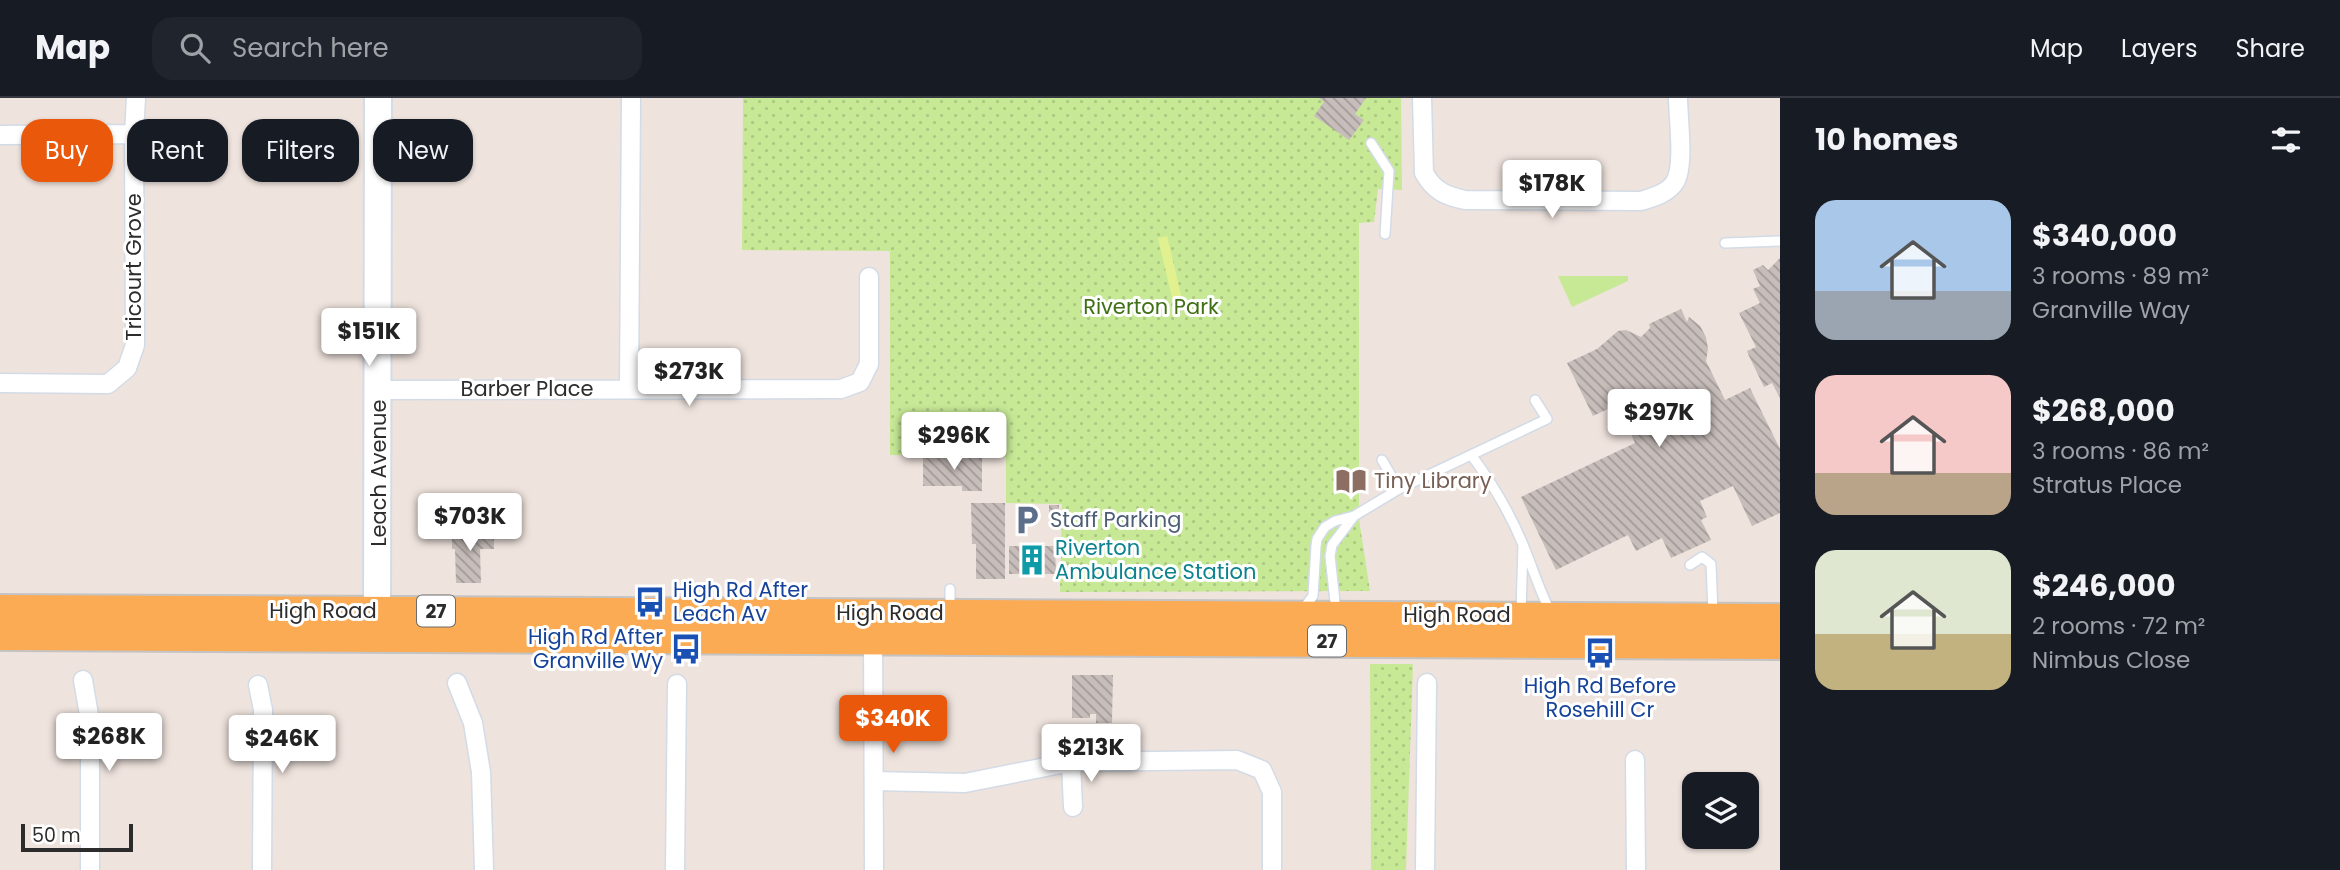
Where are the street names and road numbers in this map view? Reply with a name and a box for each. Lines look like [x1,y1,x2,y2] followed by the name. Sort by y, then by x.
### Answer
[119,193,148,341] street label: Tricourt Grove
[461,374,593,403] street label: Barber Place
[364,400,393,546] street label: Leach Avenue
[269,596,377,625] street label: High Road
[417,596,455,626] road number: 27
[836,598,944,627] street label: High Road
[1403,600,1511,629] street label: High Road
[1308,626,1346,656] road number: 27

